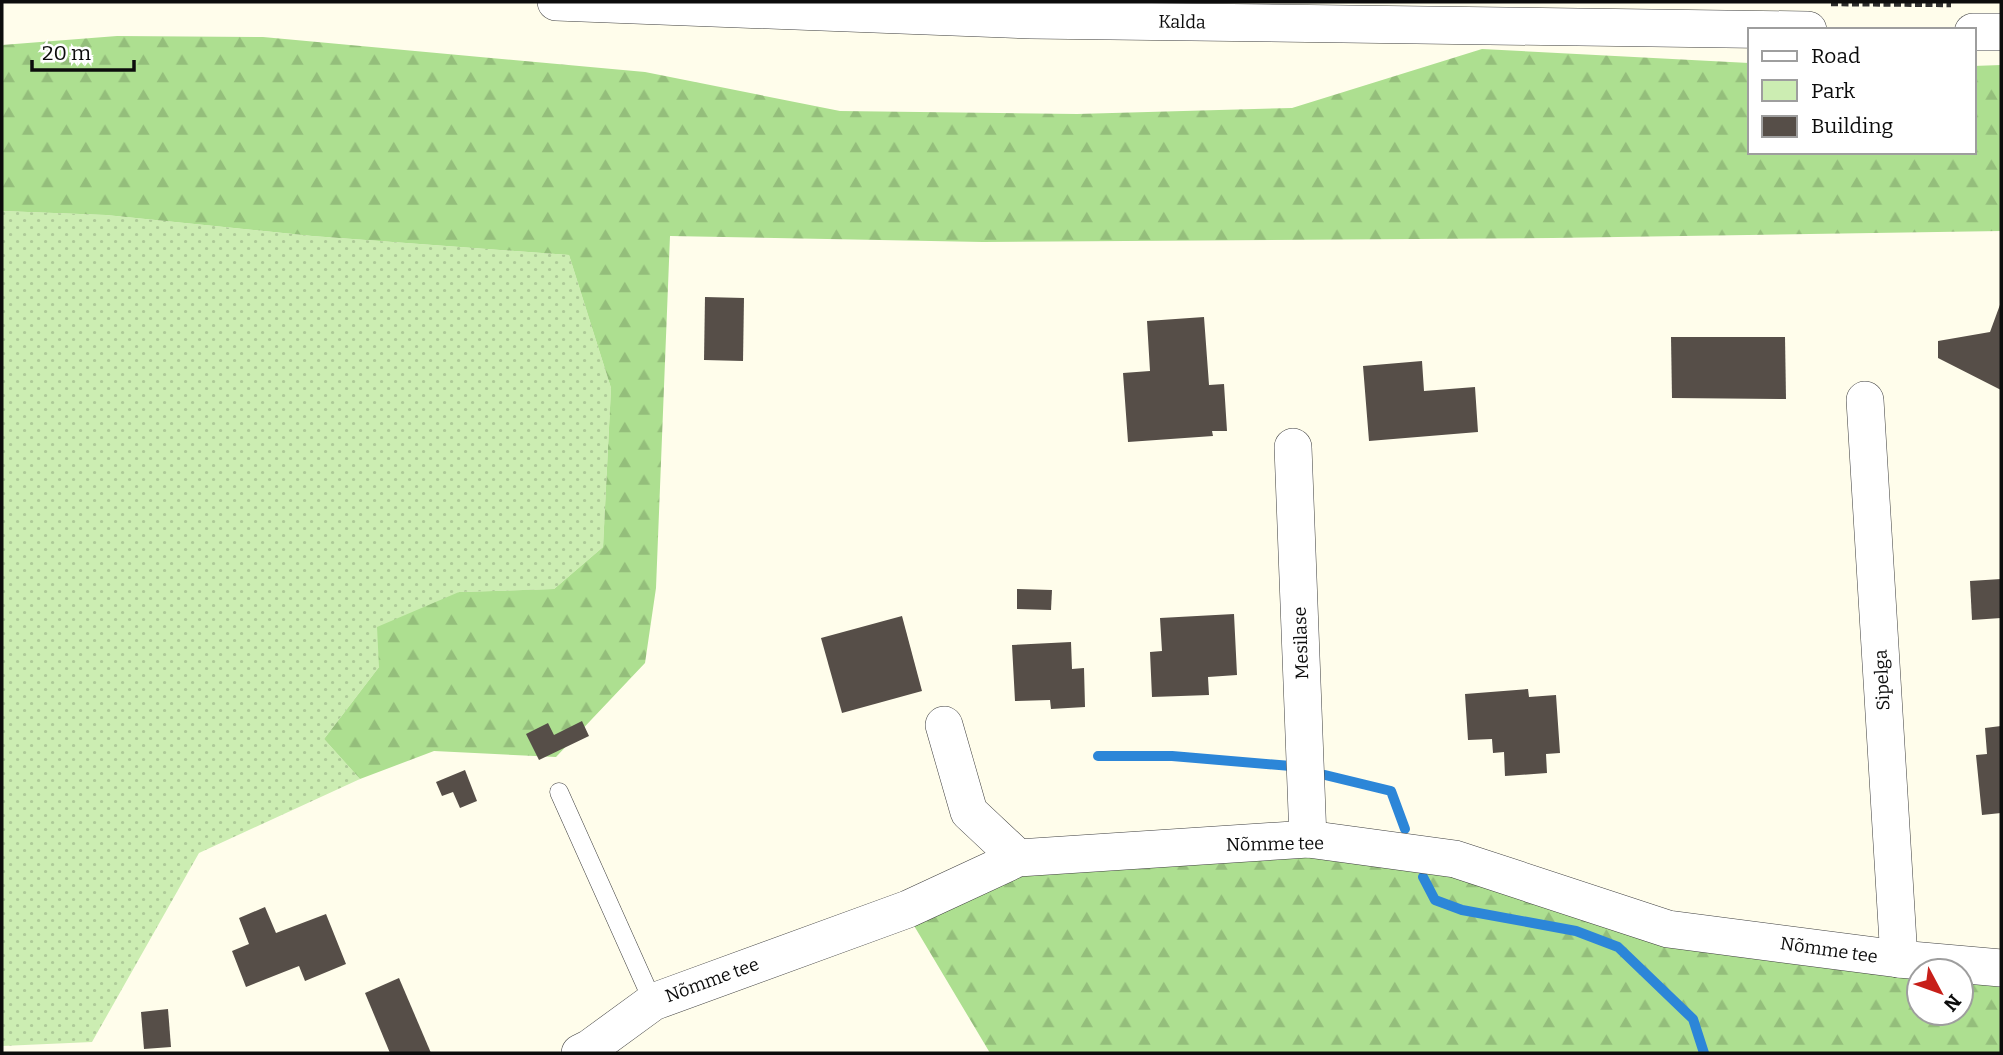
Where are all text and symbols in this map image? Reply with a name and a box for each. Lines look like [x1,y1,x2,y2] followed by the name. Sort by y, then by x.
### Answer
[1158,11,1206,33] street label: Kalda
[32,28,133,72] scale bar
[1748,28,1975,154] legend
[42,40,91,66] text: 20 m
[1811,43,1860,69] text: Road
[1811,78,1855,104] text: Park
[1811,113,1894,139] text: Building
[1289,606,1313,680] street label: Mesilase
[1869,649,1895,711] street label: Sipelga
[1226,832,1324,856] street label: Nõmme tee
[1779,932,1879,968] street label: Nõmme tee
[662,953,762,1007] street label: Nõmme tee
[1905,957,1975,1027] north arrow
[1939,990,1966,1016] text: N

